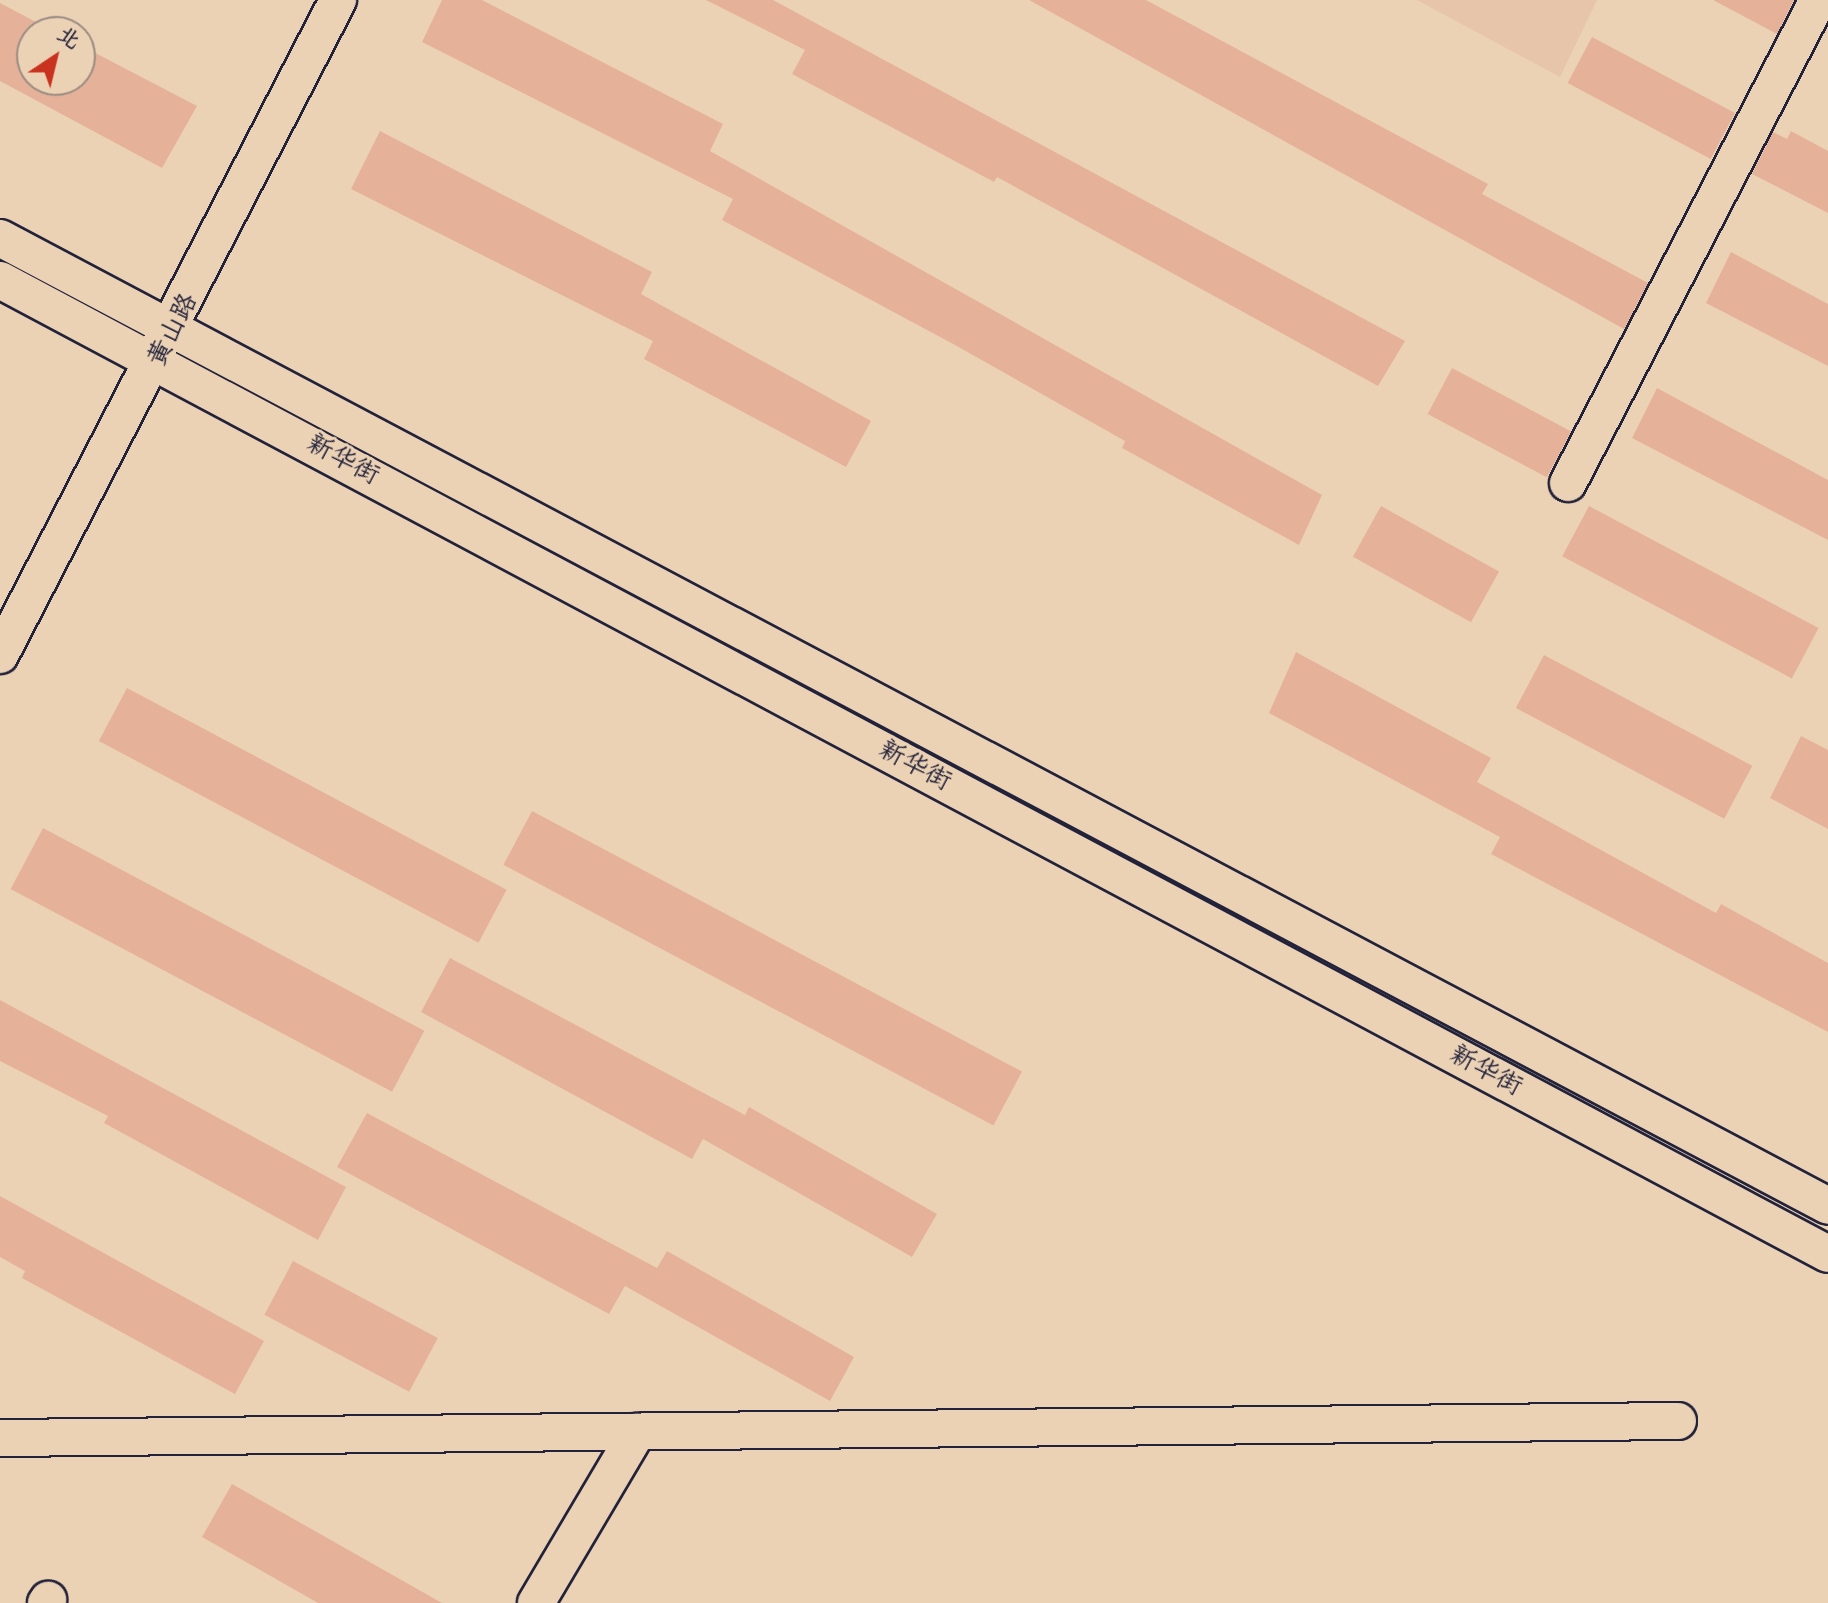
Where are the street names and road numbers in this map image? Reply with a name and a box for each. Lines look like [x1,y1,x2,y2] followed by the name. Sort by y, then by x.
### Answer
[141,288,205,372] street label: 黄山路
[301,428,385,492] street label: 新华街
[873,734,957,798] street label: 新华街
[1444,1039,1528,1103] street label: 新华街

